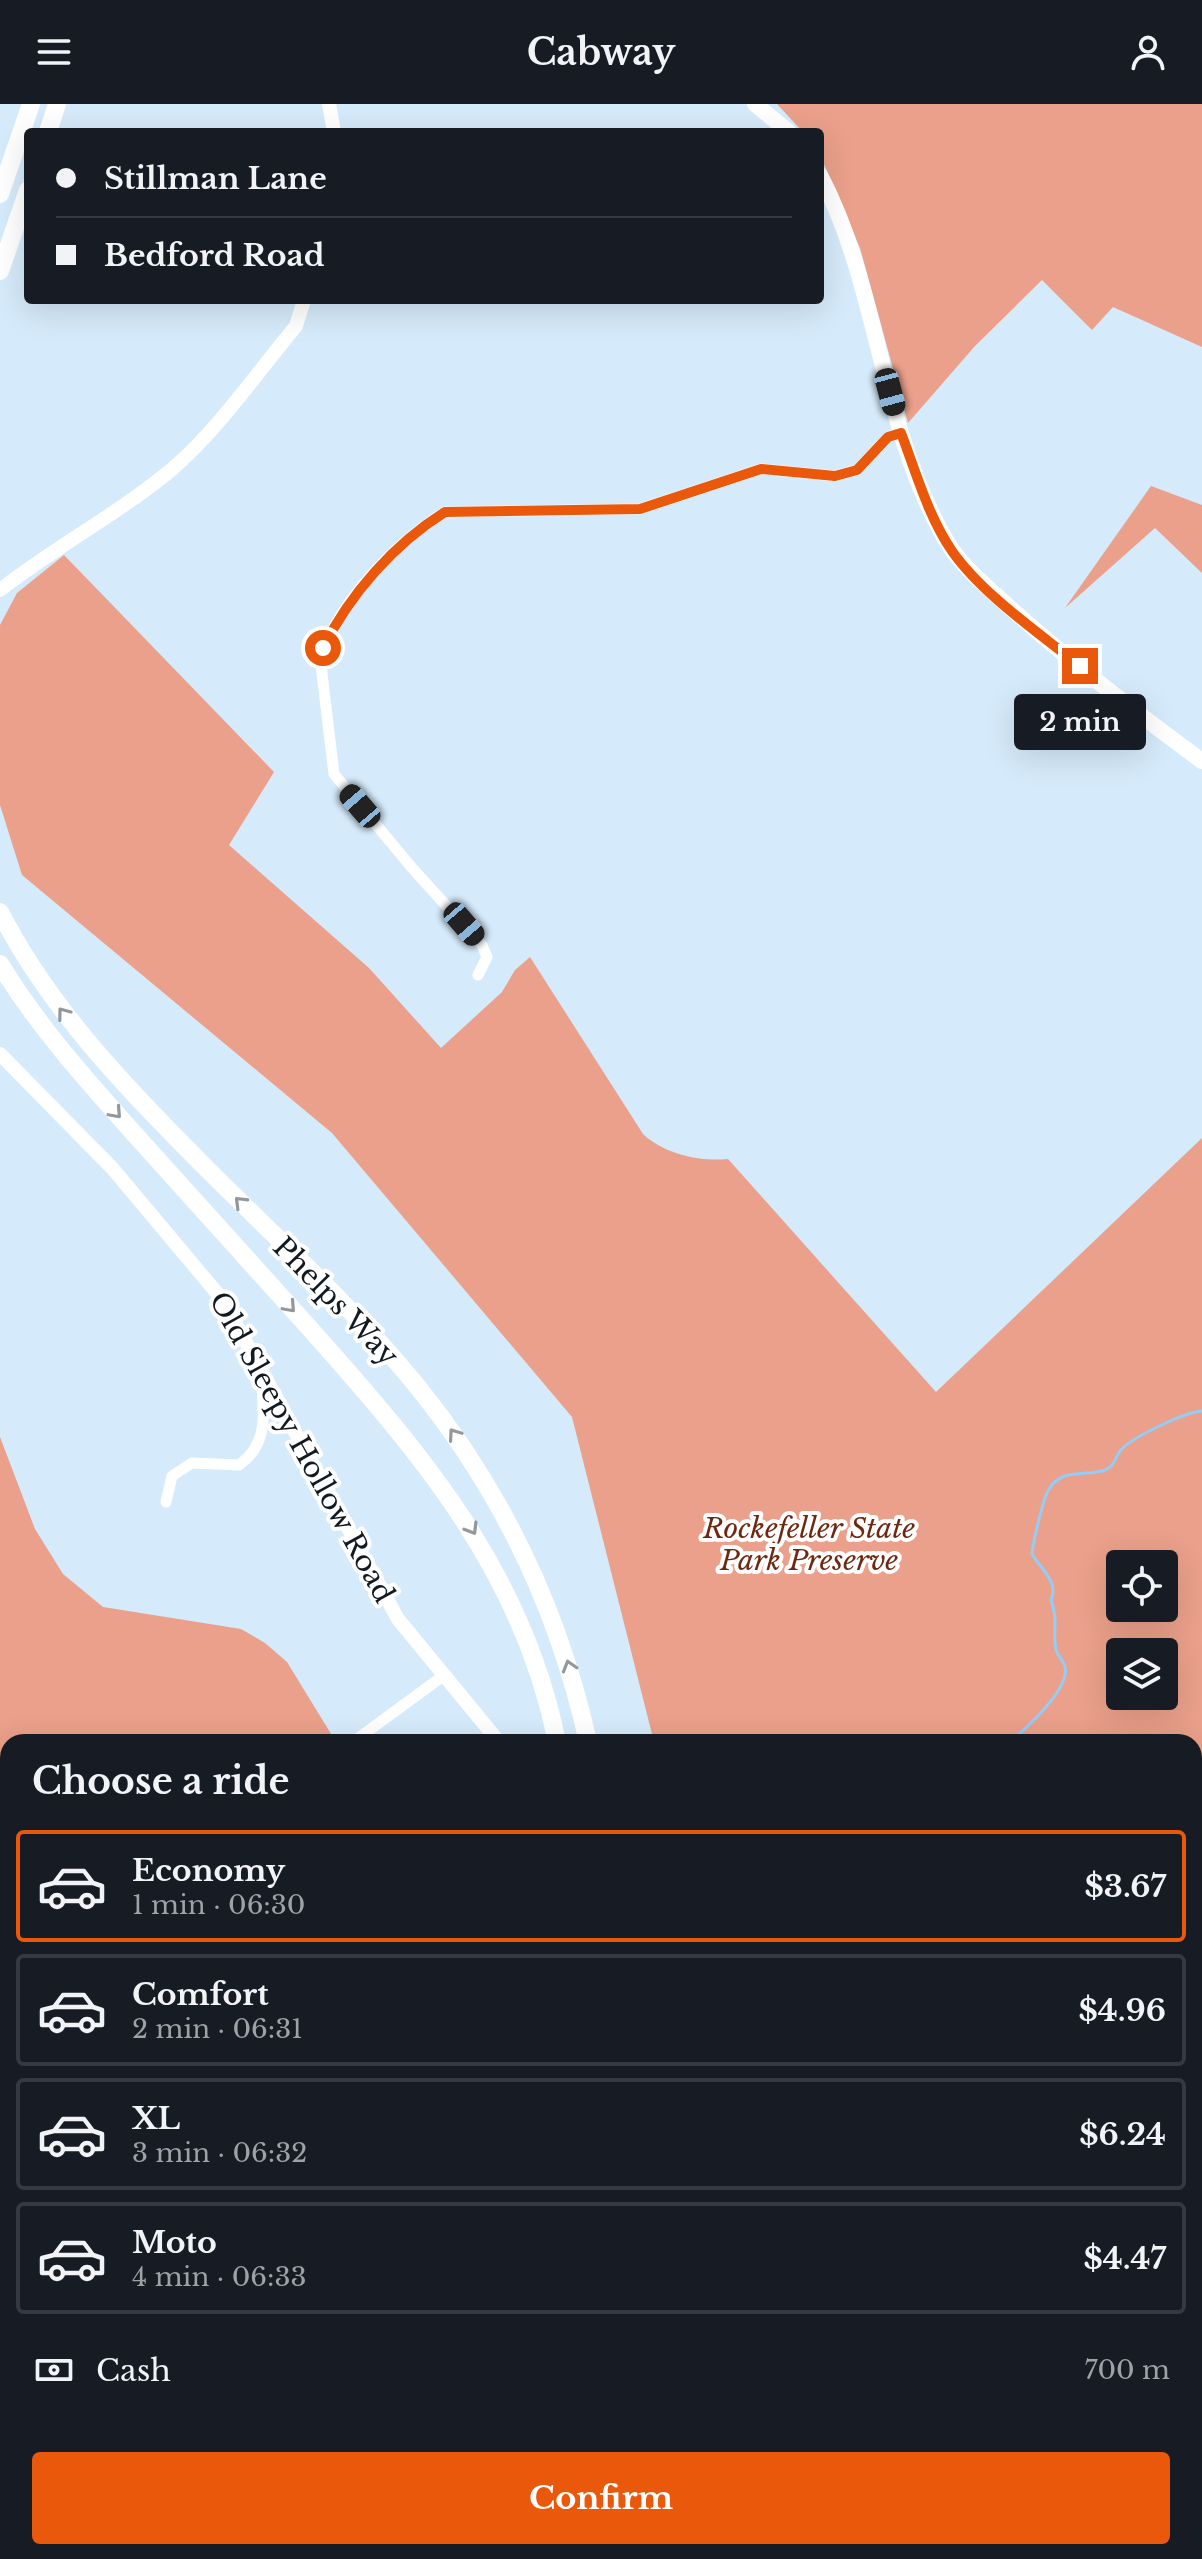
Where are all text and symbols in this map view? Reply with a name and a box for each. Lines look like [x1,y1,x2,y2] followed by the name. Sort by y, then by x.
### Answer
[32,30,76,74] icon: menu
[527,30,675,75] text: Cabway
[1126,30,1170,74] icon: person
[104,160,327,197] text: Stillman Lane
[104,237,325,274] text: Bedford Road
[872,366,908,418] car
[305,630,341,666] route start
[1062,648,1098,684] route end
[1014,694,1146,750] callout: 2 min
[1040,706,1120,738] text: 2 min
[335,780,385,832] car
[439,898,489,950] car
[58,1007,72,1021] one-way arrow
[106,1104,121,1119] one-way arrow
[235,1197,249,1211] one-way arrow
[266,1230,406,1373] street label: Phelps Way
[201,1286,402,1609] street label: Old Sleepy Hollow Road
[280,1298,295,1312] one-way arrow
[449,1429,464,1443] one-way arrow
[702,1511,915,1578] park label: Rockefeller State Park Preserve
[462,1520,478,1535] one-way arrow
[1106,1550,1178,1710] map controls
[1106,1550,1178,1622] button: locate
[1106,1638,1178,1710] button: layers
[562,1660,578,1674] one-way arrow
[32,1759,289,1804] text: Choose a ride
[36,1850,108,1922] icon: car
[132,1852,285,1889] text: Economy
[1084,1868,1166,1905] text: $3.67
[132,1889,305,1921] text: 1 min · 06:30
[36,1974,108,2046] icon: car
[132,1976,269,2013] text: Comfort
[1079,1992,1166,2029] text: $4.96
[132,2013,303,2045] text: 2 min · 06:31
[36,2098,108,2170] icon: car
[132,2100,180,2137] text: XL
[1079,2116,1166,2153] text: $6.24
[132,2137,307,2169] text: 3 min · 06:32
[36,2222,108,2294] icon: car
[132,2224,217,2261] text: Moto
[1084,2240,1166,2277] text: $4.47
[132,2261,306,2293] text: 4 min · 06:33
[32,2348,76,2392] icon: cash
[96,2352,171,2389] text: Cash
[1084,2354,1170,2386] text: 700 m
[32,2452,1170,2544] button: Confirm

